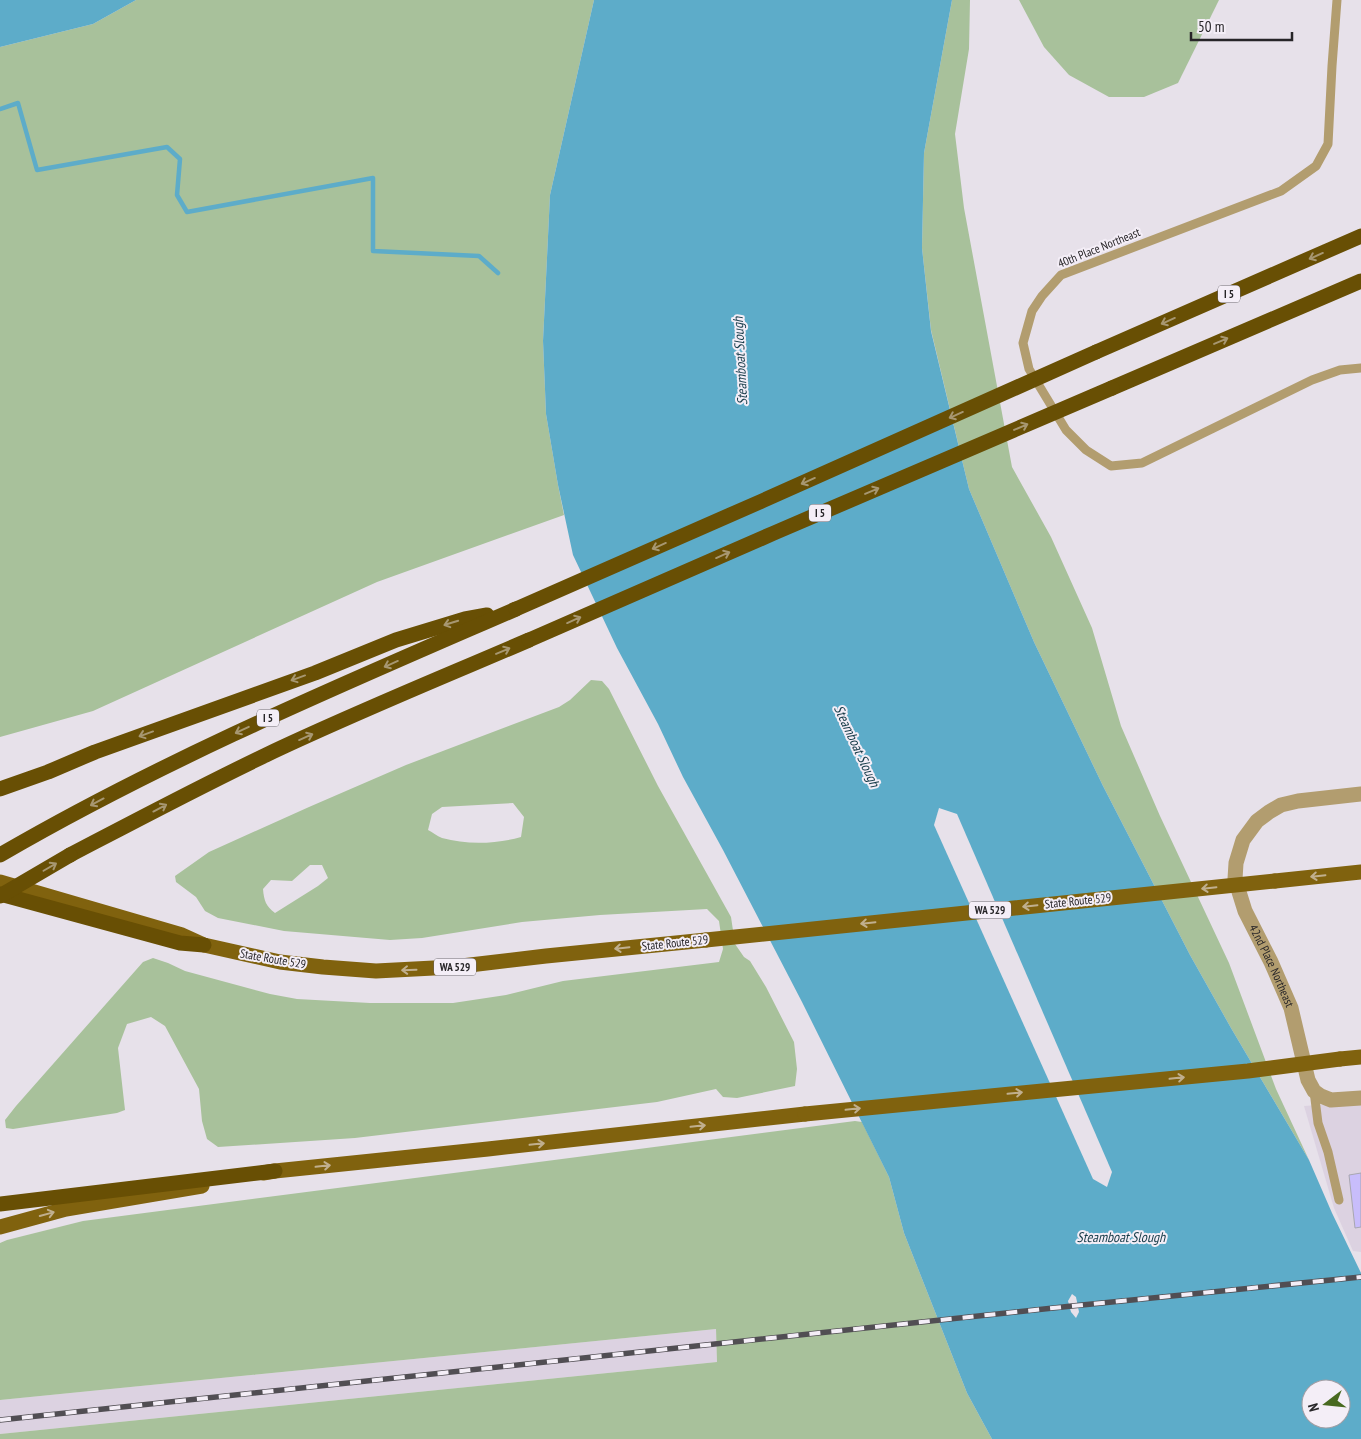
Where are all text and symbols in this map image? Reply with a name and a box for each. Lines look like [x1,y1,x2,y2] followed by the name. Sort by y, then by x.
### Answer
[1191,10,1292,42] scale bar
[1198,17,1224,36] text: 50 m
[1055,224,1143,271] street label: 40th Place Northeast
[1309,251,1324,261] one-way arrow
[1218,286,1240,302] road number: I 5
[729,316,751,406] water label: Steamboat Slough
[1161,316,1176,326] one-way arrow
[1213,336,1228,346] one-way arrow
[949,410,964,420] one-way arrow
[1013,422,1028,432] one-way arrow
[801,476,816,486] one-way arrow
[864,485,879,495] one-way arrow
[809,504,831,522] road number: I 5
[652,542,667,552] one-way arrow
[715,550,730,560] one-way arrow
[566,615,581,625] one-way arrow
[444,619,459,628] one-way arrow
[495,646,510,656] one-way arrow
[384,659,399,669] one-way arrow
[291,674,307,683] one-way arrow
[830,702,884,791] water label: Steamboat Slough
[257,710,279,726] road number: I 5
[235,725,250,735] one-way arrow
[139,730,154,739] one-way arrow
[298,732,313,742] one-way arrow
[90,798,105,807] one-way arrow
[152,803,167,812] one-way arrow
[43,862,58,872] one-way arrow
[1310,871,1326,881] one-way arrow
[1201,883,1217,892] one-way arrow
[1044,890,1112,911] street label: State Route 529
[1022,901,1038,911] one-way arrow
[969,902,1011,918] road number: WA 529
[860,918,876,928] one-way arrow
[1246,922,1298,1010] street label: 42nd Place Northeast
[641,932,709,953] street label: State Route 529
[615,943,631,953] one-way arrow
[239,945,307,972] street label: State Route 529
[434,959,476,976] road number: WA 529
[401,965,417,974] one-way arrow
[1168,1073,1184,1083] one-way arrow
[1007,1088,1023,1098] one-way arrow
[845,1104,861,1114] one-way arrow
[690,1121,706,1131] one-way arrow
[529,1139,545,1148] one-way arrow
[315,1161,331,1170] one-way arrow
[38,1209,54,1218] one-way arrow
[1077,1228,1166,1246] water label: Steamboat Slough
[1301,1379,1351,1429] north arrow
[1304,1401,1323,1414] text: N

